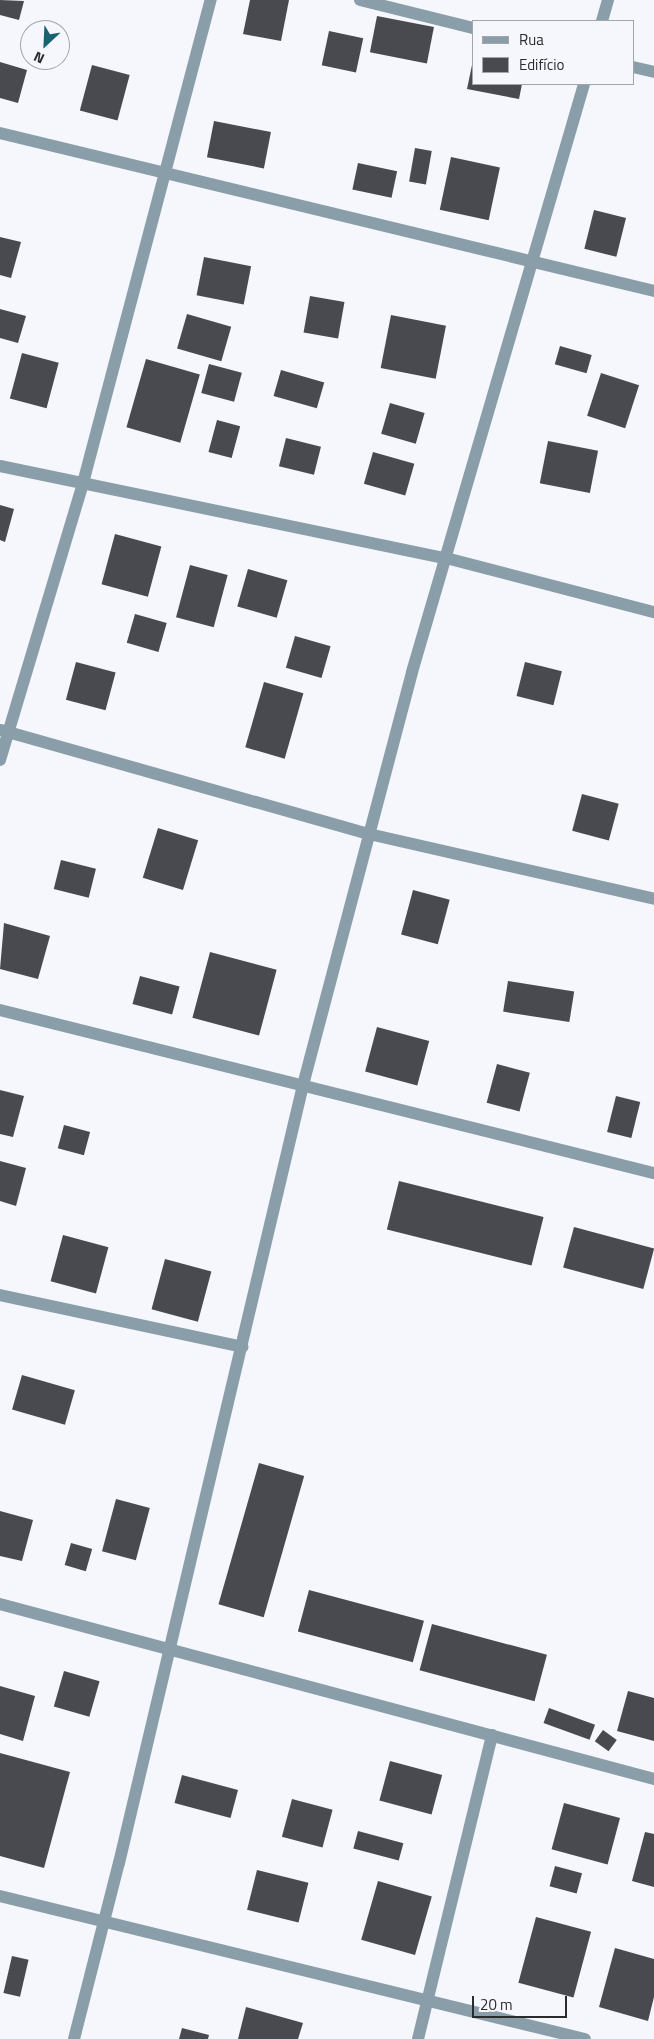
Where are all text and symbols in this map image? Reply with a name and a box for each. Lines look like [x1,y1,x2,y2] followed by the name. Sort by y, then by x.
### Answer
[20,20,70,70] north arrow
[472,20,634,85] legend
[519,28,544,51] text: Rua
[30,47,48,70] text: N
[519,53,564,76] text: Edifício
[474,1986,569,2018] scale bar
[480,1993,513,2016] text: 20 m

